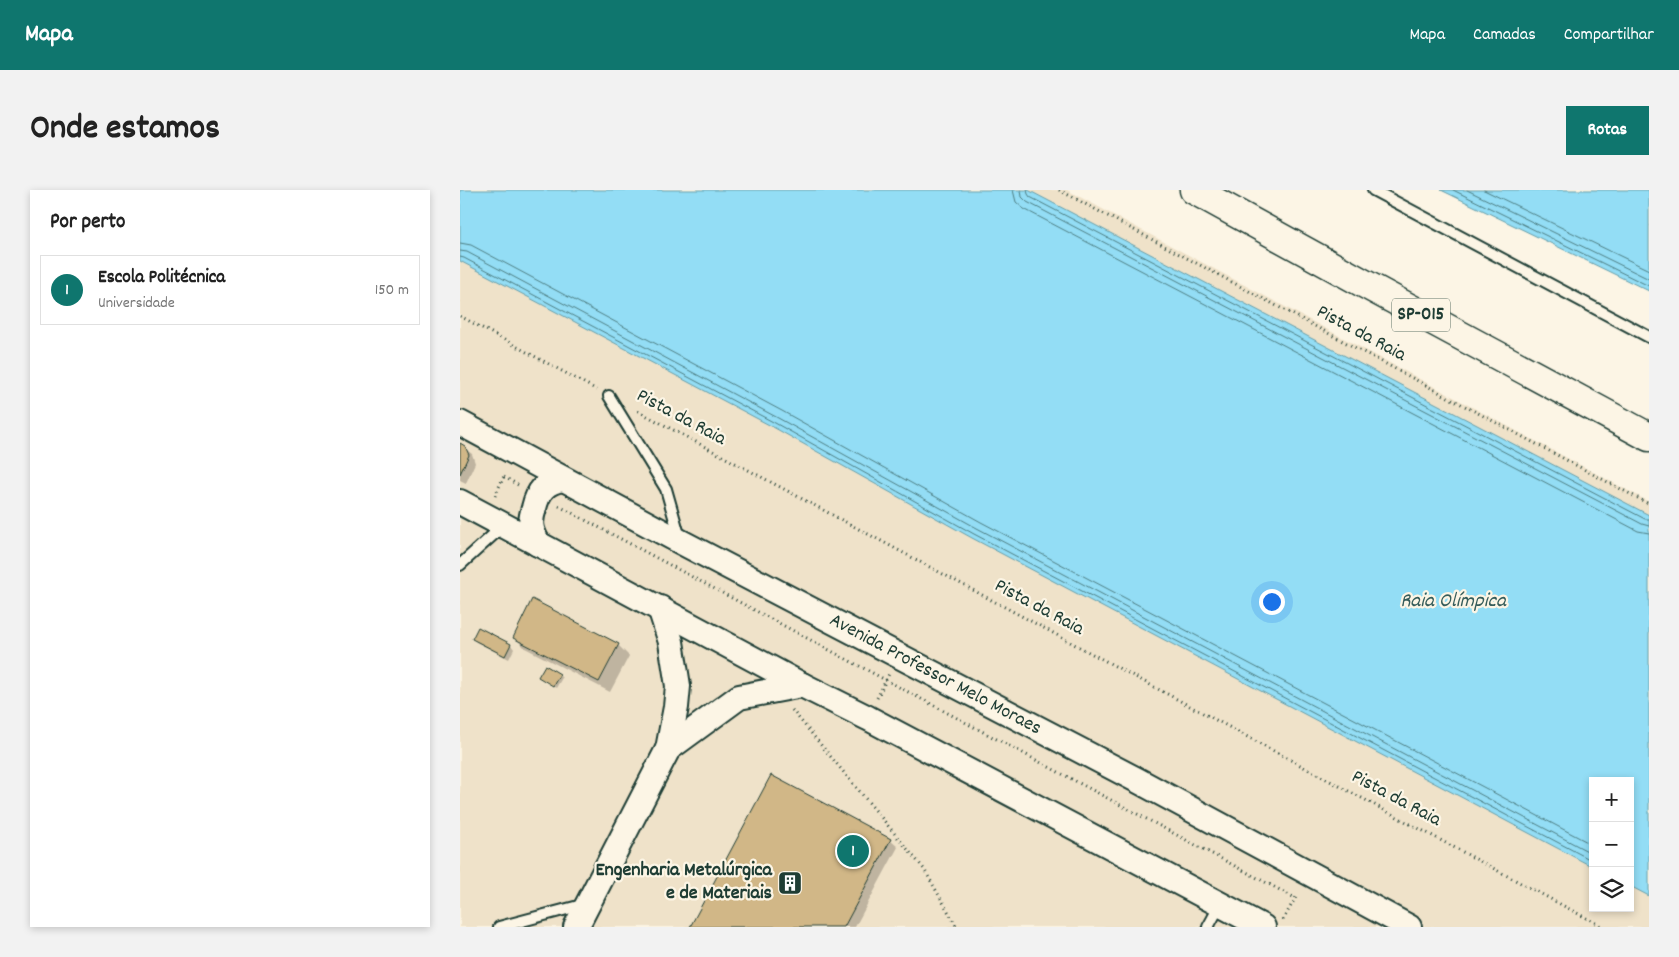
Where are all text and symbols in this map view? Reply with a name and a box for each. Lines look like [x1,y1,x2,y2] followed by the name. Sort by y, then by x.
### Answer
[25,18,73,52] text: Mapa
[1409,23,1445,48] text: Mapa
[1473,23,1536,48] text: Camadas
[1564,23,1654,48] text: Compartilhar
[30,105,220,155] text: Onde estamos
[1566,106,1649,155] button: Rotas
[50,208,125,238] text: Por perto
[98,265,225,292] text: Escola Politécnica
[65,279,69,302] text: 1
[375,279,409,302] text: 150 m
[98,292,175,315] text: Universidade
[1392,298,1450,332] road number: SP-015
[1311,299,1411,370] street label: Pista da Raia
[631,383,731,454] street label: Pista da Raia
[989,573,1089,644] street label: Pista da Raia
[1400,587,1507,617] water label: Raia Olímpica
[1259,589,1285,615] your location
[824,607,1046,743] street label: Avenida Professor Melo Moraes
[1346,764,1446,835] street label: Pista da Raia
[1589,777,1634,912] map controls
[1589,777,1634,822] button: +
[1589,822,1634,867] button: −
[837,832,869,870] pin: 1
[595,857,773,908] place label: Engenharia Metalúrgica e de Materiais
[1589,867,1634,912] button: layers
[777,870,803,896] building icon: Engenharia Metalúrgica e de Materiais

